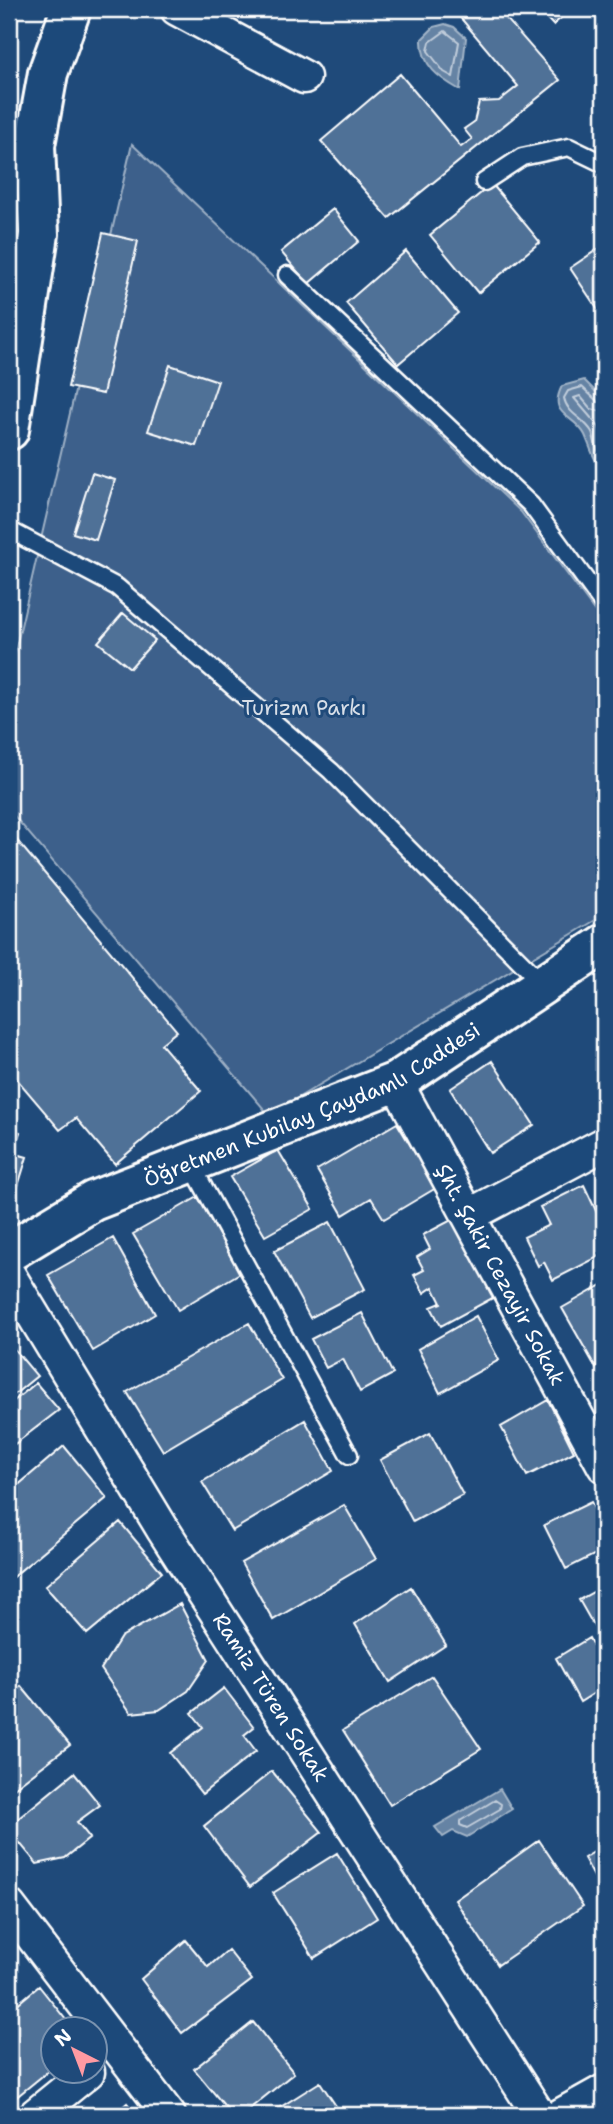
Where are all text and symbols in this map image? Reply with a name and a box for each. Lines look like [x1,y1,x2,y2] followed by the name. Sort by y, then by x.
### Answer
[241,694,367,722] park label: Turizm Parkı
[140,1016,486,1194] street label: Öğretmen Kubilay Çaydamlı Caddesi
[429,1159,572,1390] street label: Şht. Şakir Cezayir Sokak
[206,1608,335,1787] street label: Ramiz Türen Sokak
[38,2016,108,2086] north arrow
[49,2023,77,2052] text: N

